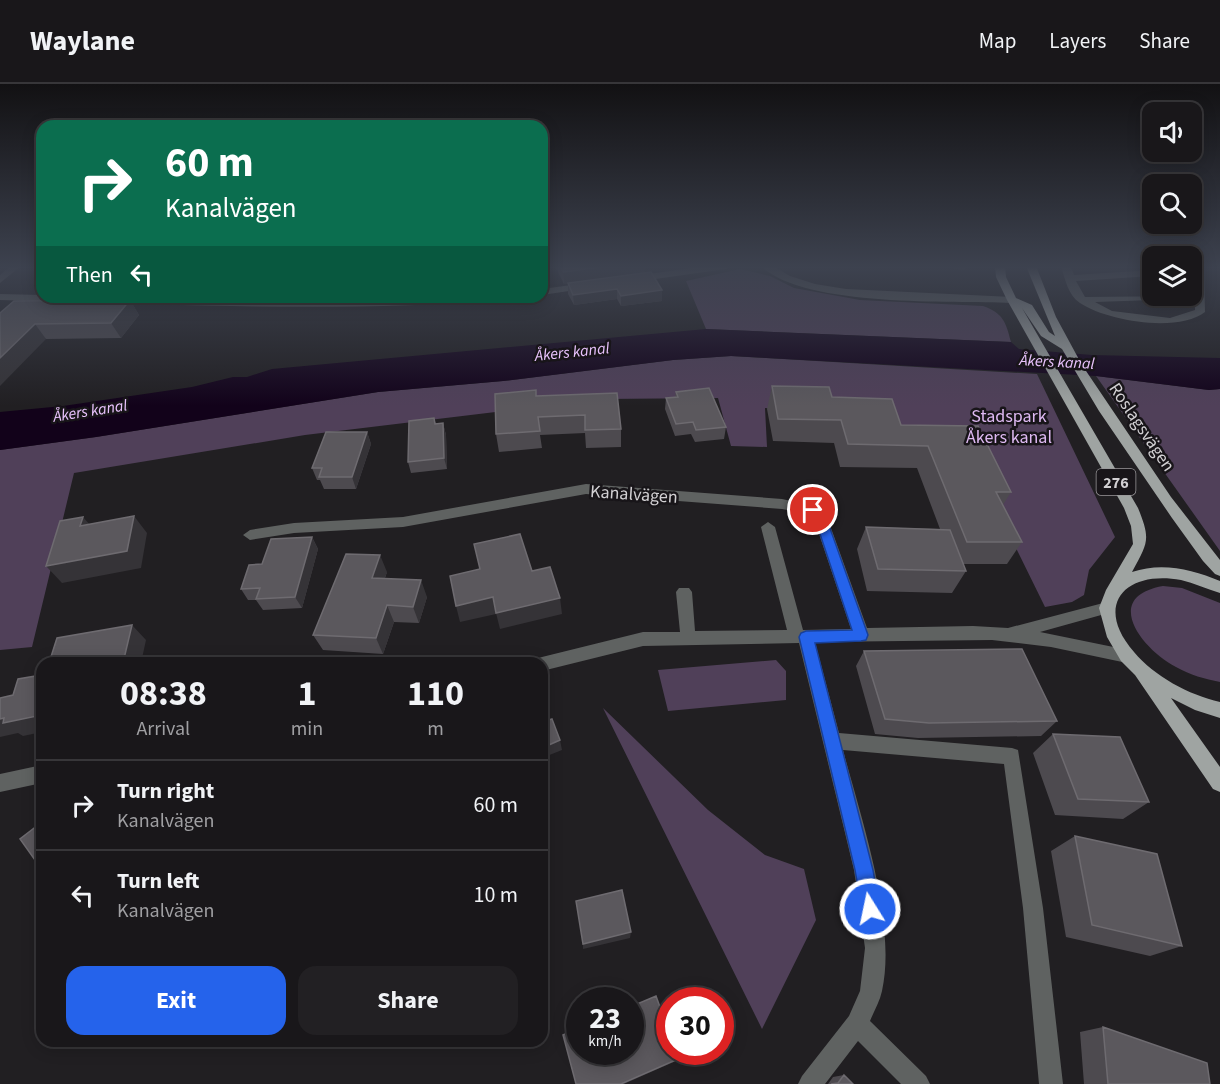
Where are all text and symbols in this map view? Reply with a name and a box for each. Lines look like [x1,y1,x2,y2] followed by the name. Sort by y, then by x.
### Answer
[30,21,135,61] text: Waylane
[979,26,1016,56] text: Map
[1049,26,1106,56] text: Layers
[1139,26,1190,56] text: Share
[1142,102,1202,306] map controls
[1142,102,1202,162] button: sound
[165,133,254,193] text: 60 m
[66,144,144,222] icon: right
[1142,174,1202,234] button: search
[165,189,297,228] text: Kanalvägen
[1142,246,1202,306] button: layers
[125,258,158,291] icon: left
[66,259,113,291] text: Then
[533,337,611,367] water label: Åkers kanal
[1018,349,1095,375] water label: Åkers kanal
[1103,378,1181,477] street label: Roslagsvägen
[50,394,129,428] water label: Åkers kanal
[966,404,1052,450] park label: Stadspark Åkers kanal
[1096,469,1136,495] road number: 276
[589,479,679,510] street label: Kanalvägen
[787,484,838,535] pin
[796,493,829,526] icon: arrive
[120,668,207,719] text: 08:38
[297,668,316,719] text: 1
[407,668,464,719] text: 110
[136,715,190,743] text: Arrival
[291,715,323,743] text: min
[427,715,444,743] text: m
[117,775,214,807] text: Turn right
[66,789,99,822] icon: right
[473,789,518,821] text: 60 m
[117,807,214,835] text: Kanalvägen
[117,865,199,897] text: Turn left
[838,877,902,941] position arrow
[66,879,99,912] icon: left
[473,879,518,911] text: 10 m
[117,897,214,925] text: Kanalvägen
[66,966,286,1035] button: Exit
[298,966,518,1035] button: Share
[656,987,734,1065] speed limit sign: 30
[589,997,621,1040] text: 23
[588,1031,622,1052] text: km/h

